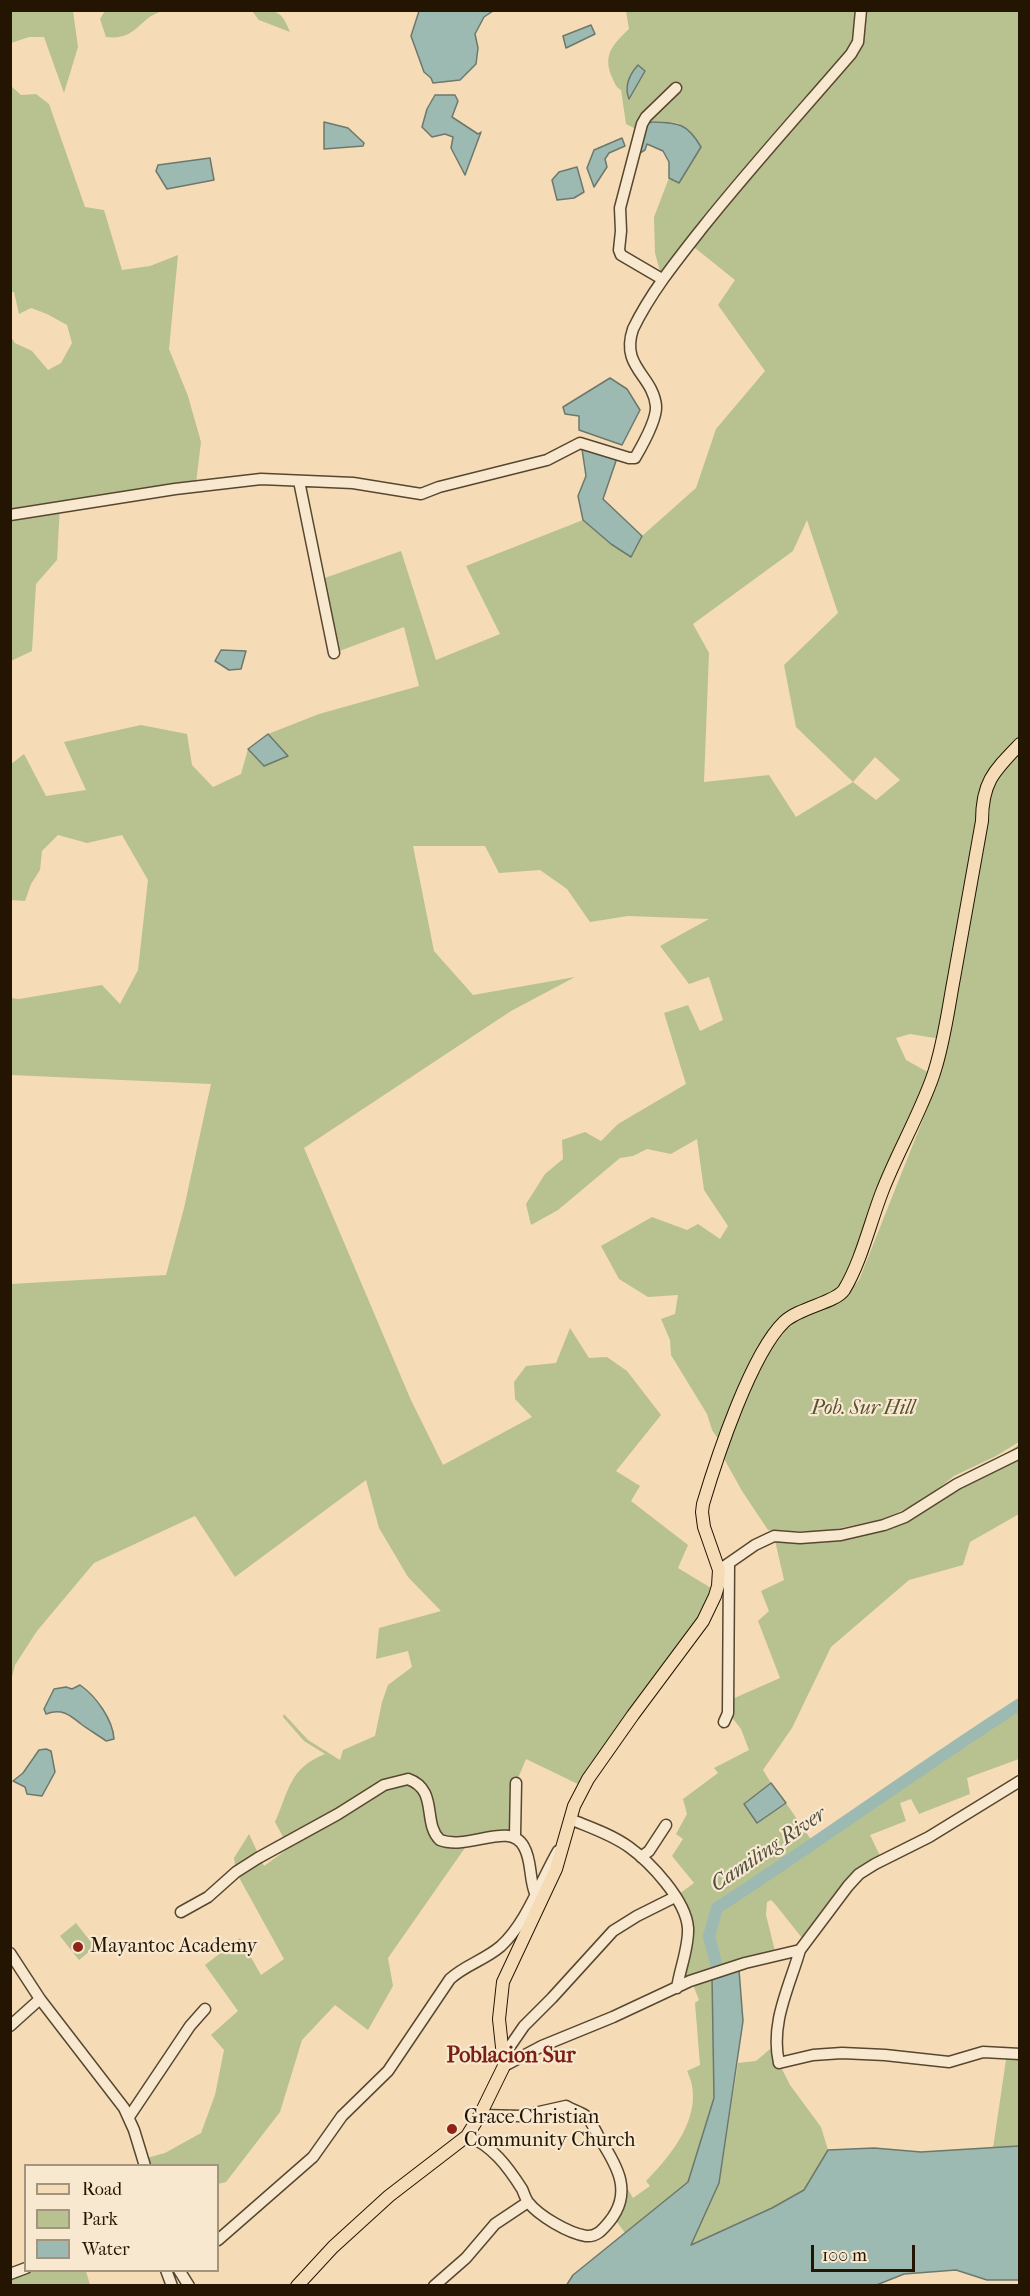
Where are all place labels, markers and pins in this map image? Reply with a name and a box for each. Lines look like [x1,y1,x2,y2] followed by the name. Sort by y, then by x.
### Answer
[90,1935,257,1959] place label: Mayantoc Academy
[71,1940,85,1954] marker: Mayantoc Academy
[464,2106,636,2153] place label: Grace Christian Community Church
[445,2122,459,2136] marker: Grace Christian Community Church

